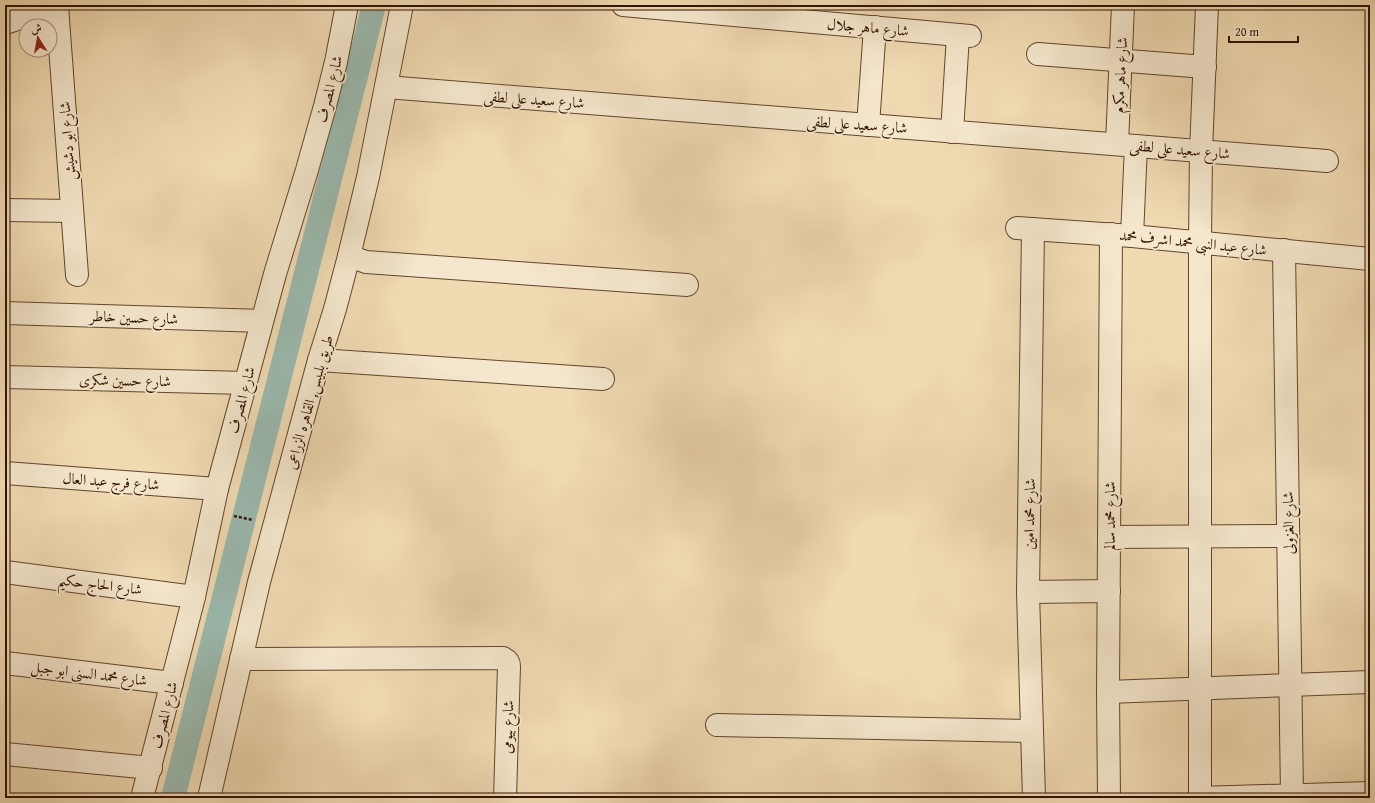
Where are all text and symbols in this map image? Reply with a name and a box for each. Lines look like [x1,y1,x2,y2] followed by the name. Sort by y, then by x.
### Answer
[826,13,910,44] street label: شارع ماهر جلال
[18,18,58,58] north arrow
[1229,18,1298,44] scale bar
[29,19,43,37] text: ش
[1235,23,1259,40] text: 20 m
[1108,36,1135,114] street label: شارع ماهر مكرم
[311,53,350,126] street label: شارع المصرف
[483,85,585,116] street label: شارع سعيد على لطفى
[54,101,83,181] street label: شارع ابو دشيش
[806,110,908,141] street label: شارع سعيد على لطفى
[1129,134,1231,167] street label: شارع سعيد على لطفى
[1118,224,1268,263] street label: شارع عبد النبى محمد اشرف محمد
[87,305,179,332] street label: شارع حسين خاطر
[280,332,338,472] street label: طريق بلبيس, القاهره الزراعى
[222,364,263,437] street label: شارع المصرف
[79,369,171,394] street label: شارع حسين شكرى
[62,467,160,498] street label: شارع فرج عبد العال
[1018,478,1043,550] street label: شارع محمد امين
[1099,481,1123,551] street label: شارع محمد سالم
[1277,491,1302,554] street label: شارع الغزولى
[56,568,143,605] street label: شارع الحاج حكيم
[29,655,148,694] street label: شارع محمد السنى ابو جبل
[146,679,185,752] street label: شارع المصرف
[496,700,521,754] street label: شارع بيومى

